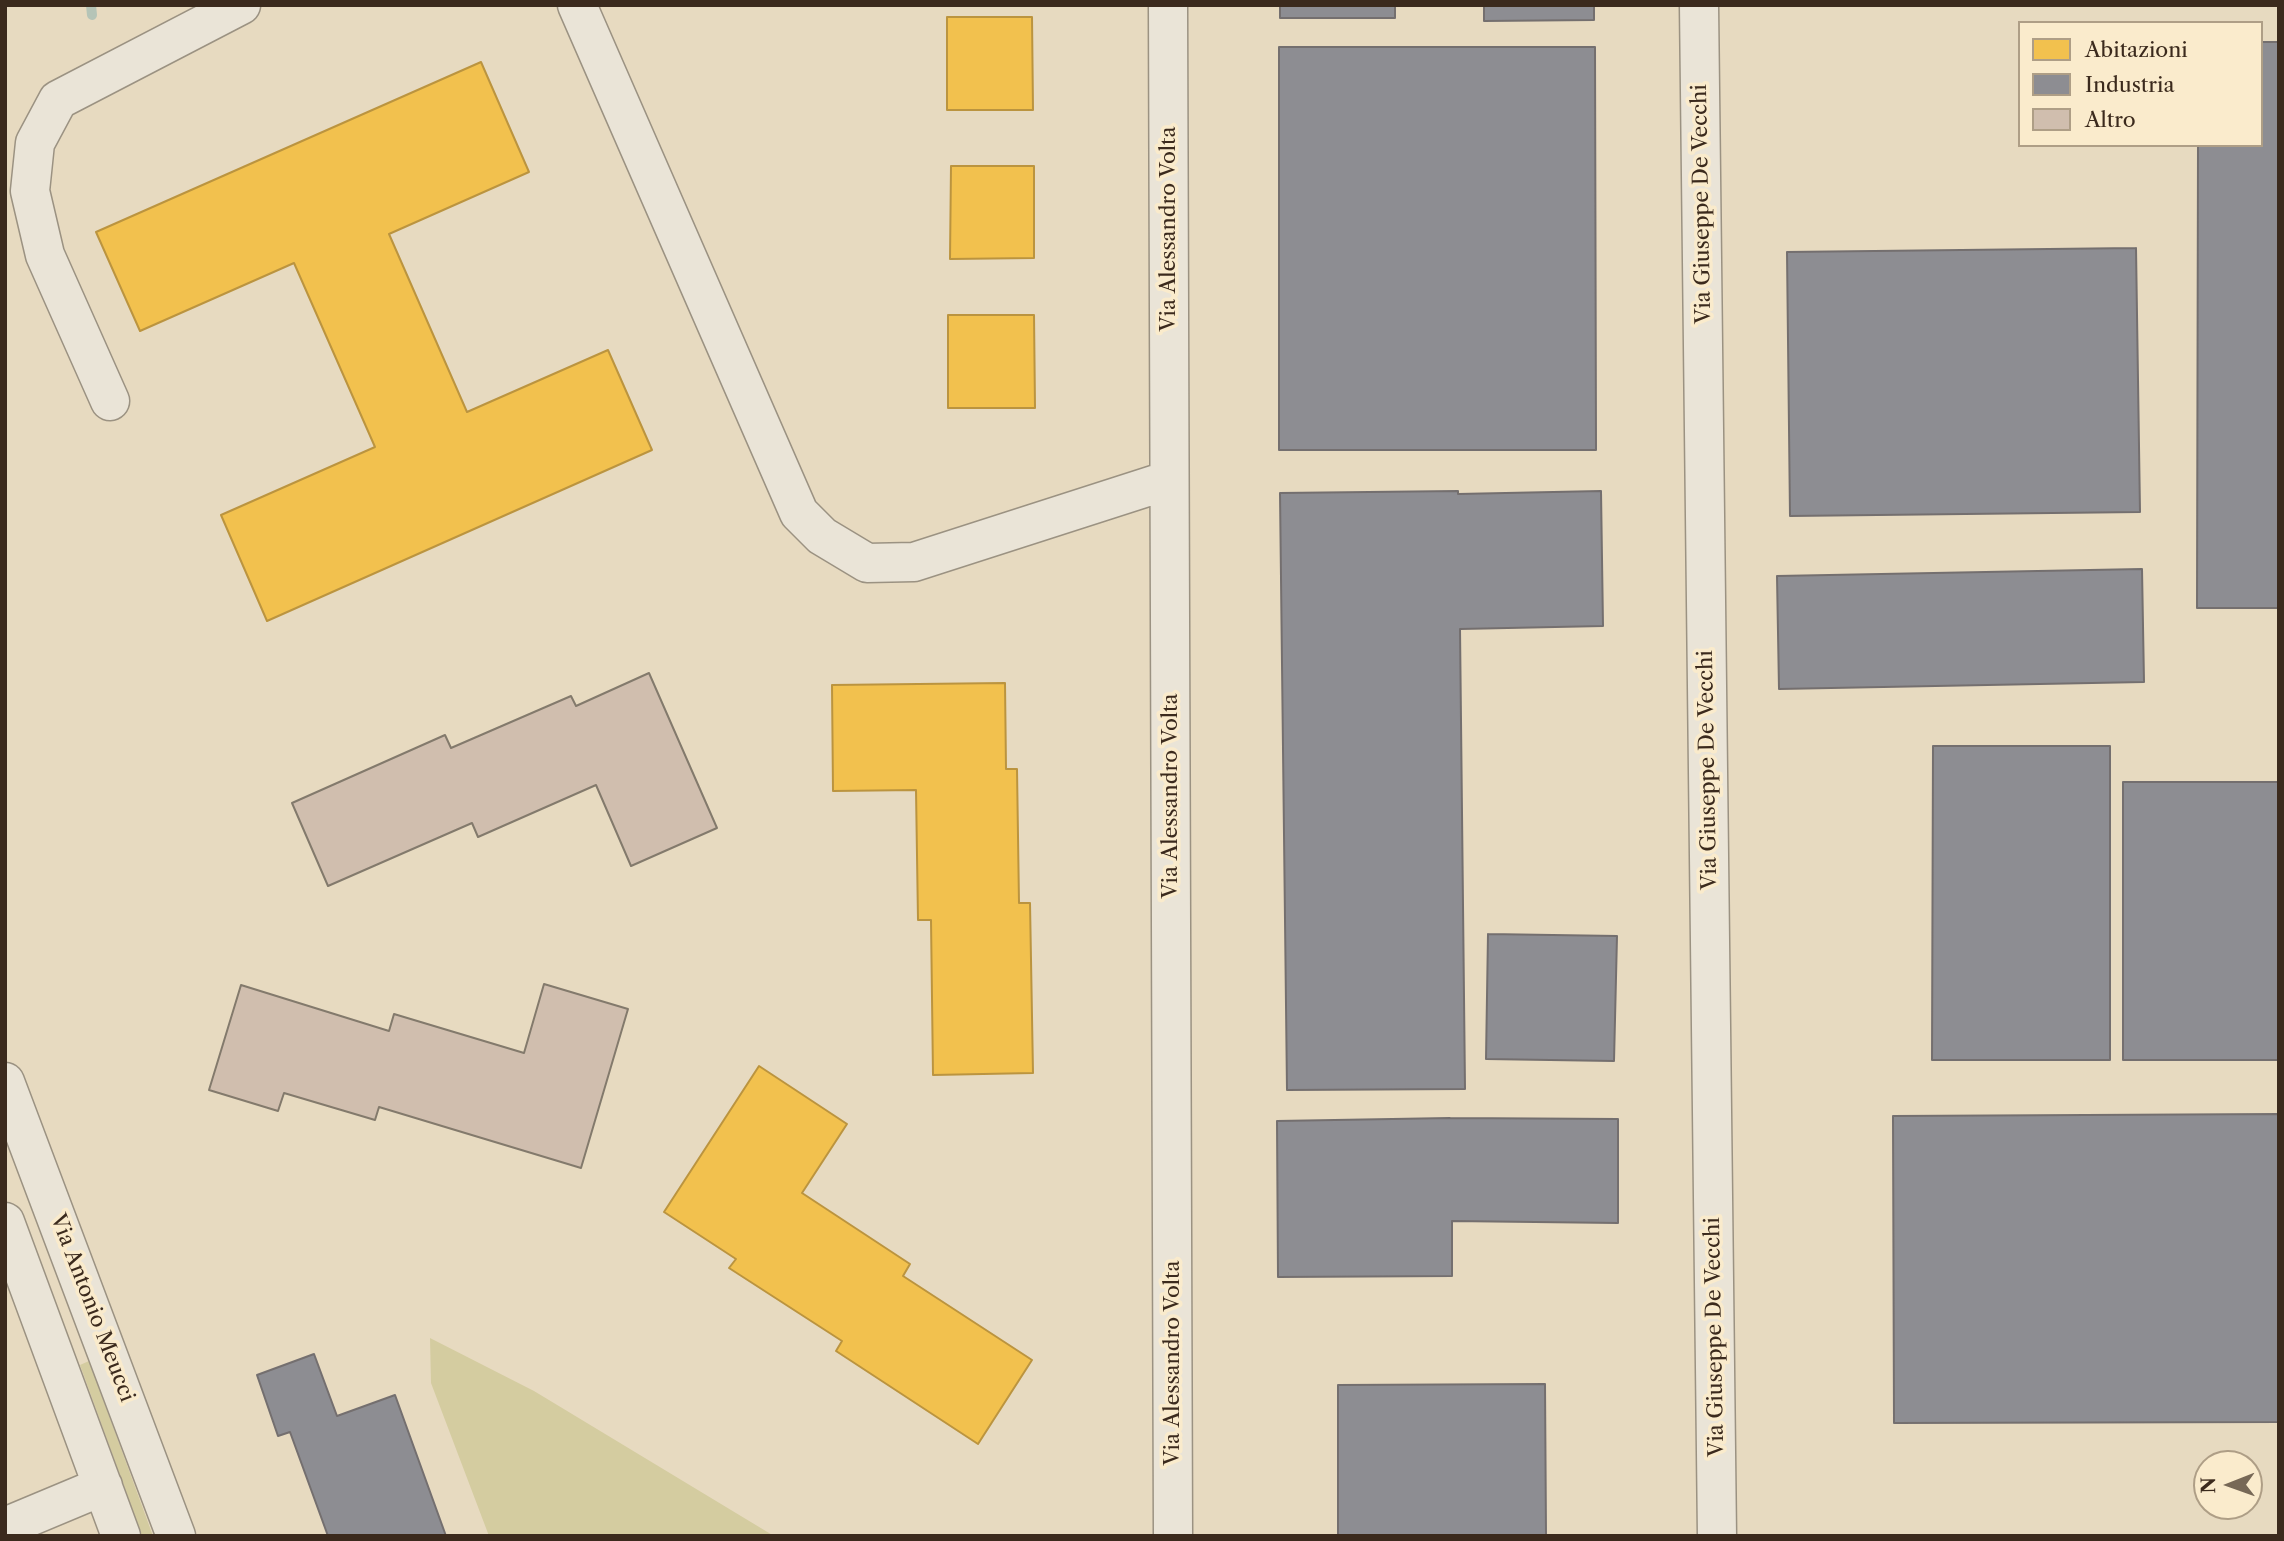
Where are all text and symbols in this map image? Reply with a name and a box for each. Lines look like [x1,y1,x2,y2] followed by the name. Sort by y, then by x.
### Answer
[2018,21,2263,147] legend
[2085,37,2188,62] text: Abitazioni
[2085,72,2175,97] text: Industria
[1687,84,1717,324] street label: Via Giuseppe De Vecchi
[2085,107,2136,132] text: Altro
[1156,126,1182,332] street label: Via Alessandro Volta
[1693,650,1723,890] street label: Via Giuseppe De Vecchi
[1158,693,1184,899] street label: Via Alessandro Volta
[45,1211,139,1405] street label: Via Antonio Meucci
[1700,1217,1730,1457] street label: Via Giuseppe De Vecchi
[1160,1260,1186,1466] street label: Via Alessandro Volta
[2193,1450,2263,1520] north arrow
[2197,1477,2220,1494] text: N

